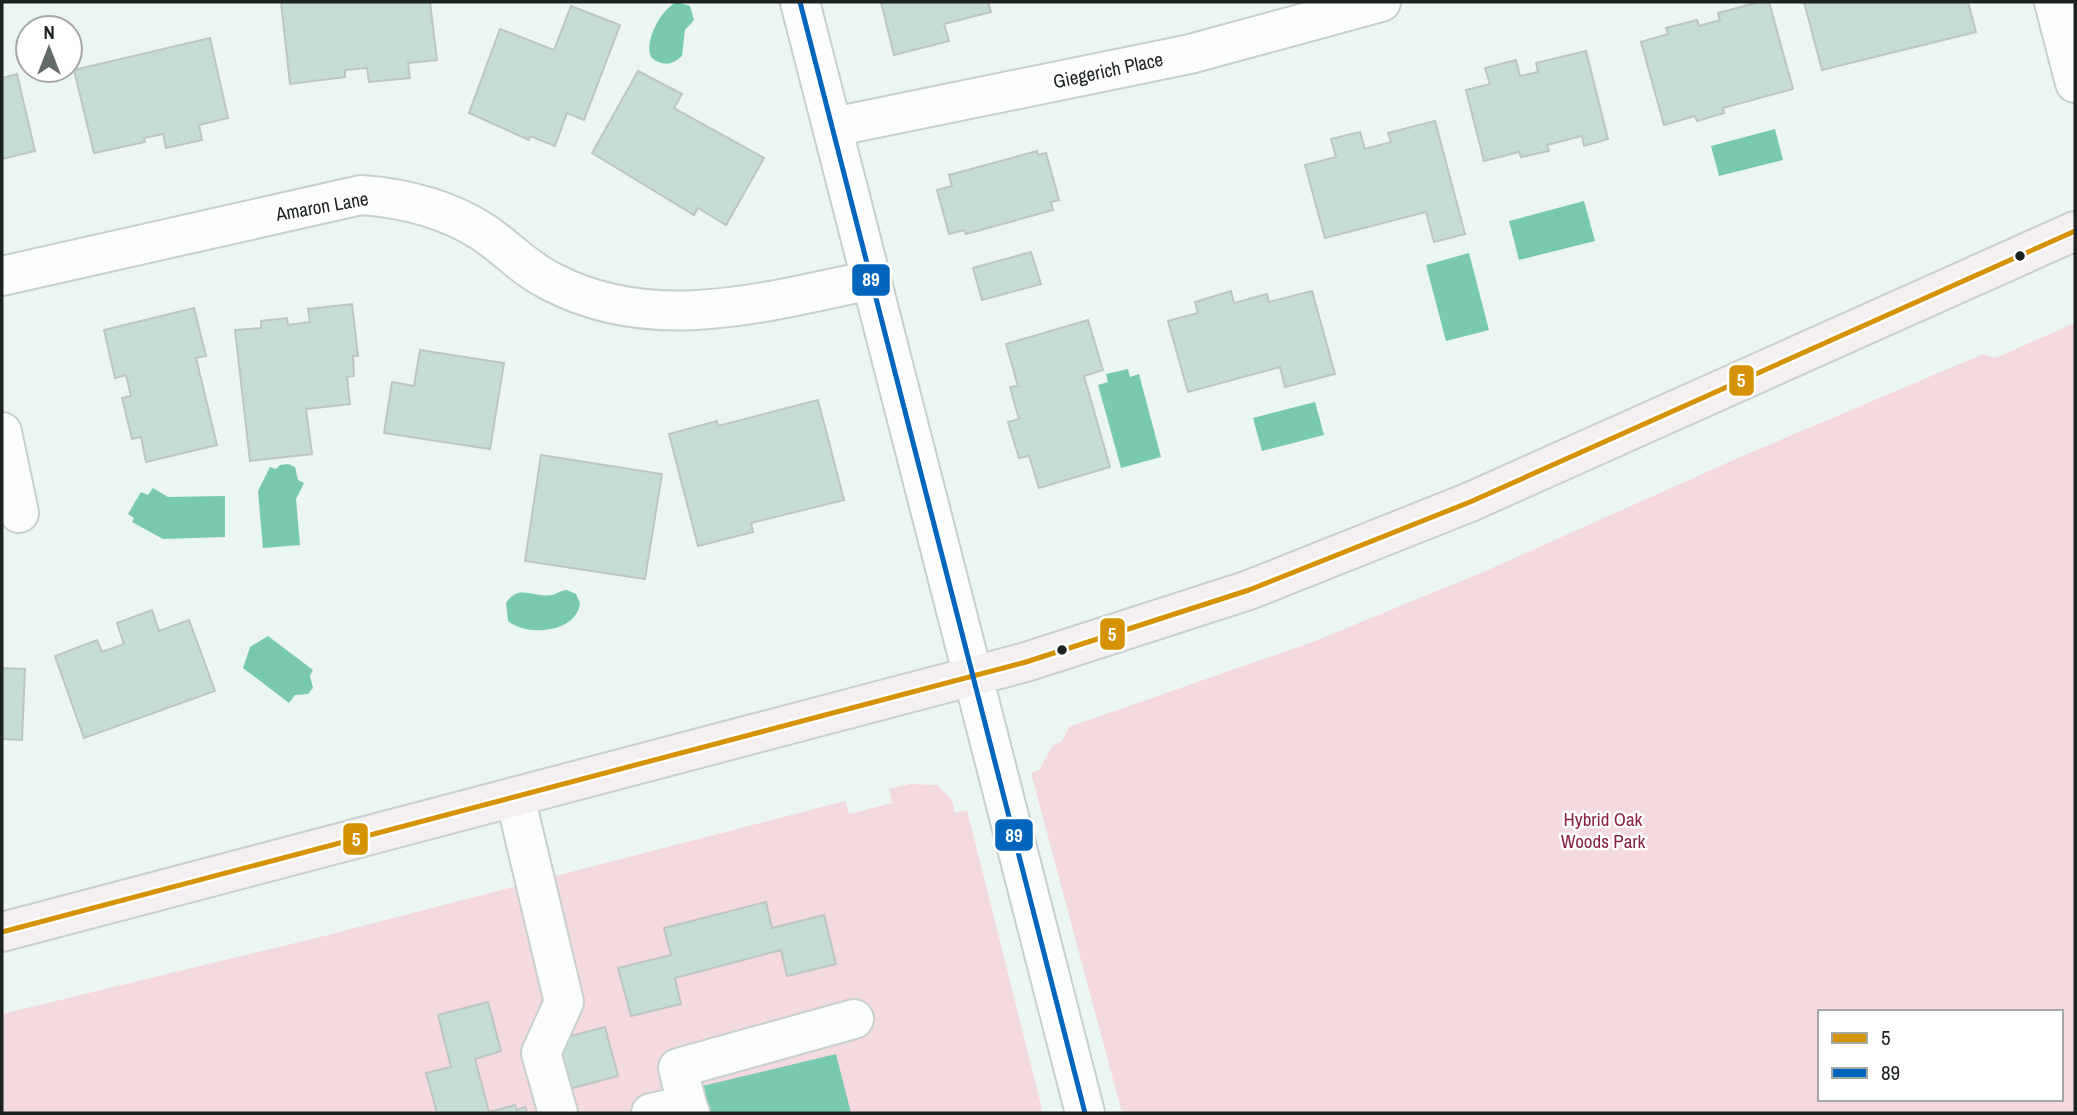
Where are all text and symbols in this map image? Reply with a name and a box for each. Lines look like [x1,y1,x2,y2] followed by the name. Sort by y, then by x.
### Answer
[14,14,84,84] north arrow
[43,19,55,45] text: N
[1051,46,1165,94] street label: Giegerich Place
[273,185,370,227] street label: Amaron Lane
[2013,249,2027,263] unlabelled marker
[851,263,891,297] line badge: 89
[862,266,880,292] text: 89
[1728,364,1755,397] line badge: 5
[1737,367,1746,393] text: 5
[1099,617,1126,651] line badge: 5
[1108,621,1117,647] text: 5
[1055,643,1069,657] unlabelled marker
[1561,806,1646,854] park label: Hybrid Oak Woods Park
[994,818,1034,852] line badge: 89
[342,822,369,856] line badge: 5
[1005,822,1023,848] text: 89
[352,826,361,852] text: 5
[1818,1010,2063,1101] legend
[1881,1023,1891,1052] text: 5
[1881,1058,1900,1087] text: 89

